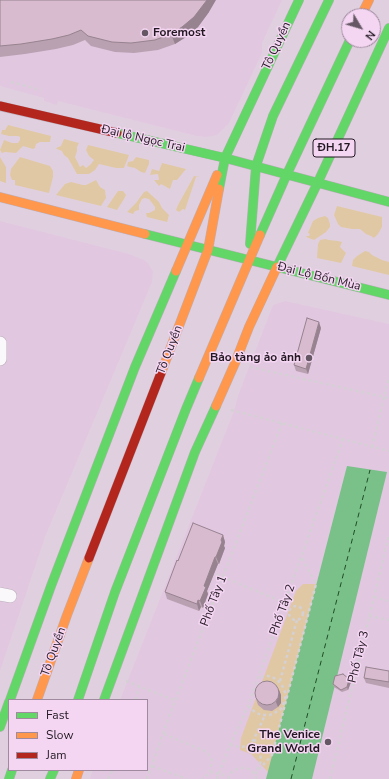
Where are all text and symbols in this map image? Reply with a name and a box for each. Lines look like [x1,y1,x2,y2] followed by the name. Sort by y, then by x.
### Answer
[341,8,381,48] north arrow
[260,20,294,72] street label: Tô Quyền
[153,26,205,40] place label: Foremost
[362,27,379,43] text: N
[140,28,150,38] marker: Foremost
[100,122,186,156] street label: Đại lộ Ngọc Trai
[313,139,355,157] road number: ĐH.17
[276,260,362,294] street label: Đại Lộ Bốn Mùa
[154,323,186,377] street label: Tô Quyền
[210,351,301,365] place label: Bảo tàng ảo ảnh
[304,353,314,363] marker: Bảo tàng ảo ảnh
[198,574,230,628] street label: Phố Tây 1
[267,583,299,637] street label: Phố Tây 2
[38,625,70,679] street label: Tô Quyền
[346,629,372,685] street label: Phố Tây 3
[8,699,148,771] legend
[46,707,69,723] text: Fast
[46,727,74,743] text: Slow
[247,728,320,756] place label: The Venice Grand World
[323,737,333,747] marker: The Venice Grand World
[46,747,67,763] text: Jam

